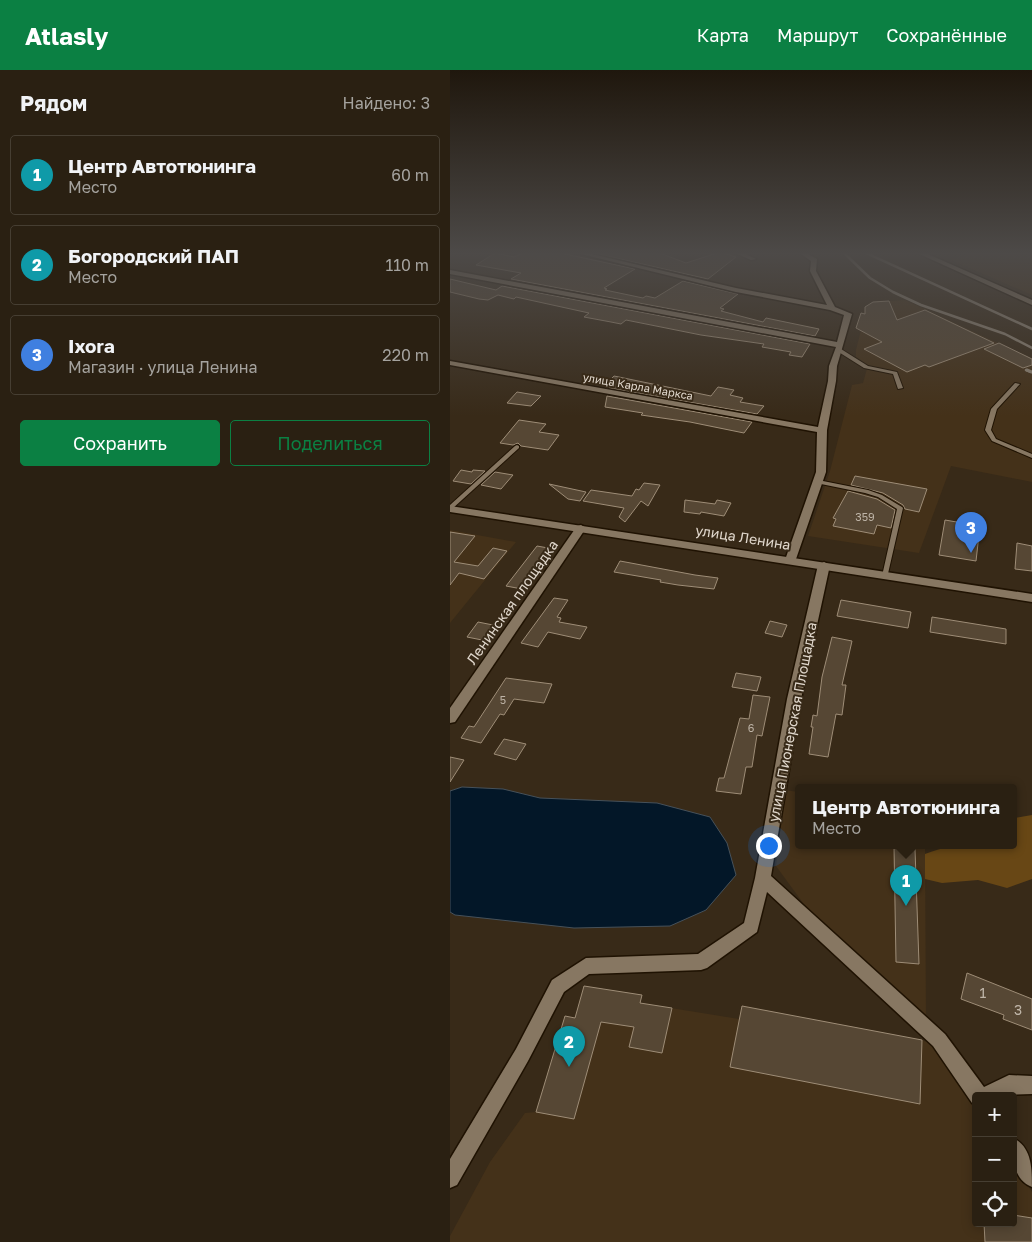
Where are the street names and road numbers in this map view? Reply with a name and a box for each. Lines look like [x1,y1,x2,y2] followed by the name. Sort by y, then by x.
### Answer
[582,370,694,402] street label: улица Карла Маркса
[694,521,792,553] street label: улица Ленина
[463,537,561,667] street label: Ленинская площадка
[764,621,820,823] street label: улица Пионерская Площадка

